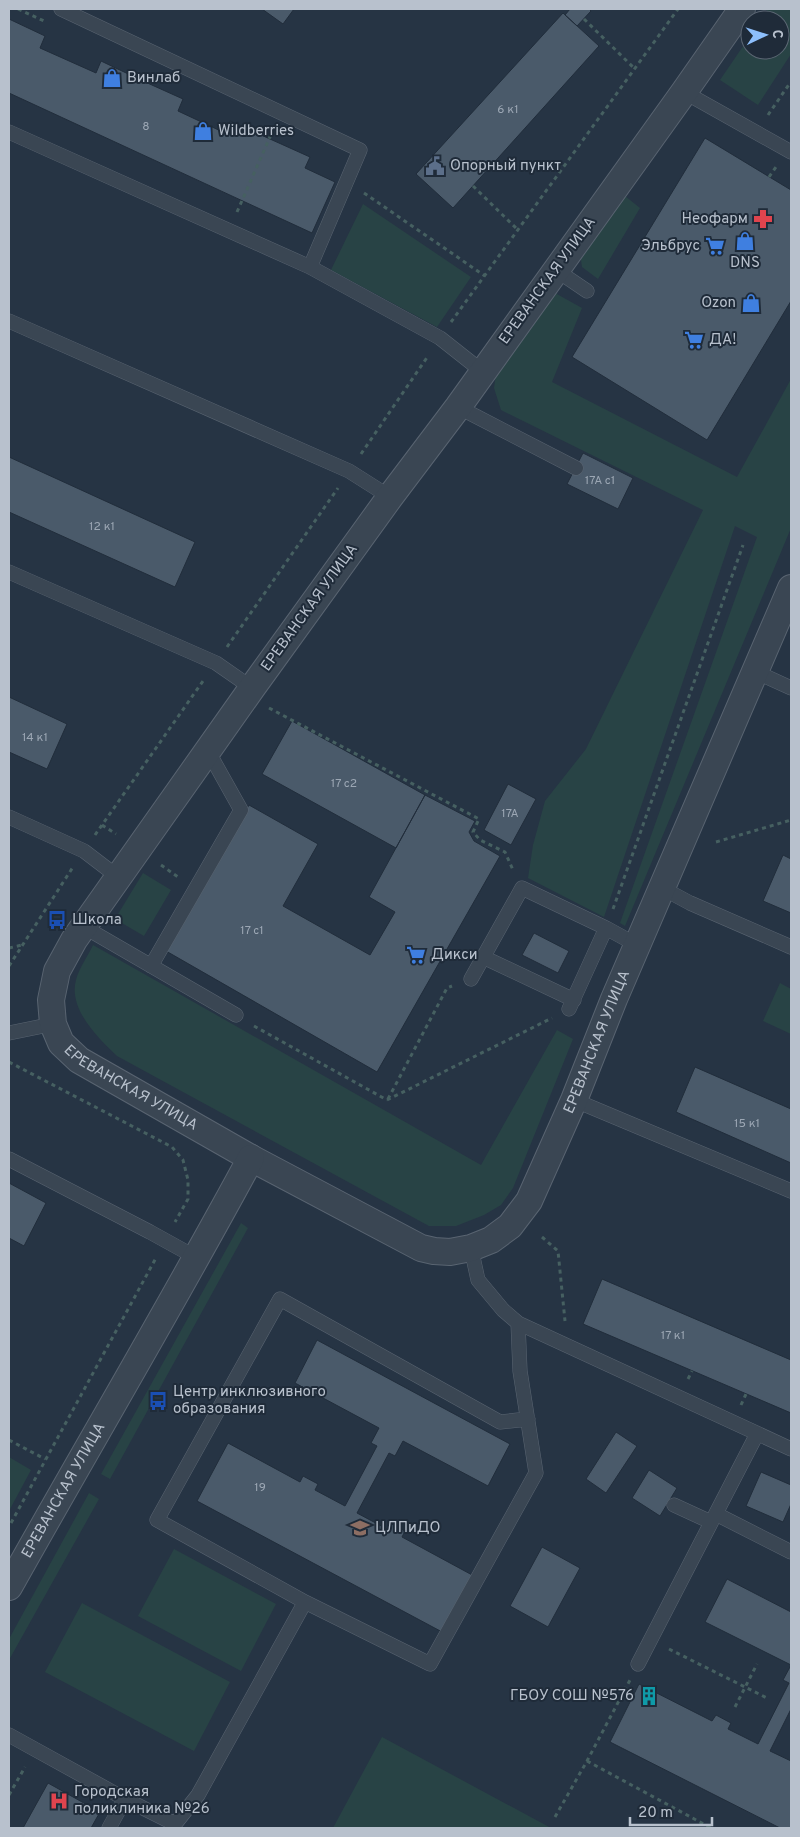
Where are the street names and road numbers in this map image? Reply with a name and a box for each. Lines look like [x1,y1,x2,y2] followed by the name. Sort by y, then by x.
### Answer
[495,214,601,348] street label: ЕРЕВАНСКАЯ УЛИЦА
[257,541,363,675] street label: ЕРЕВАНСКАЯ УЛИЦА
[560,967,635,1117] street label: ЕРЕВАНСКАЯ УЛИЦА
[60,1041,201,1135] street label: ЕРЕВАНСКАЯ УЛИЦА
[18,1419,110,1562] street label: ЕРЕВАНСКАЯ УЛИЦА

